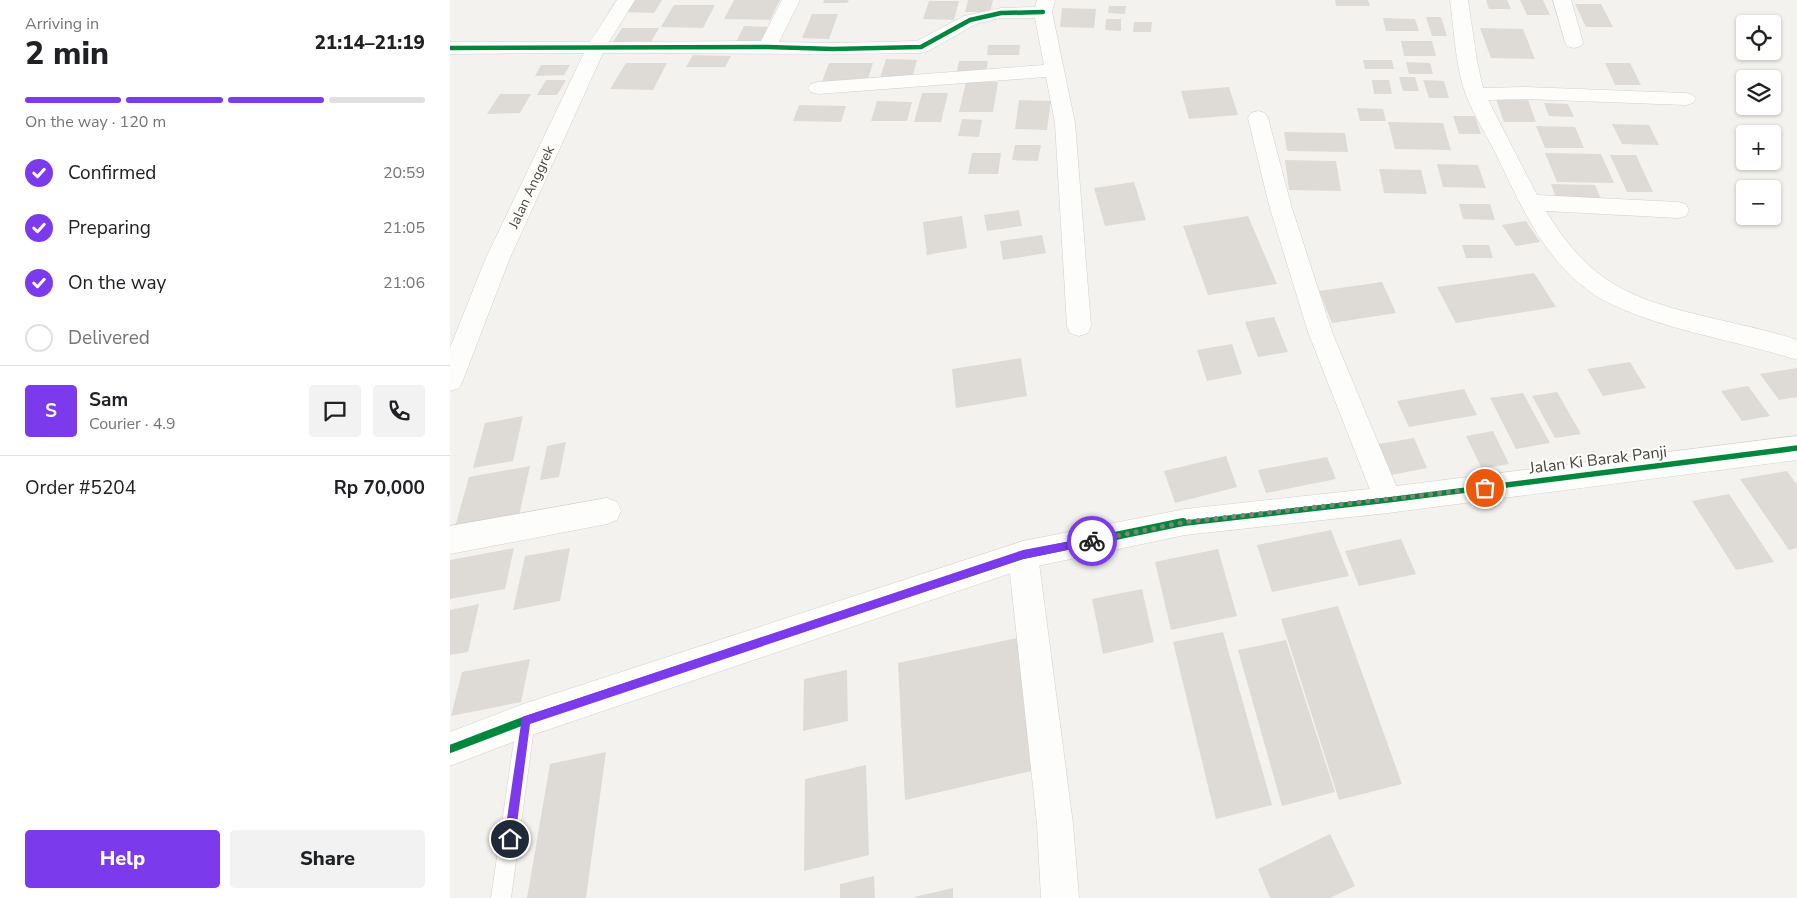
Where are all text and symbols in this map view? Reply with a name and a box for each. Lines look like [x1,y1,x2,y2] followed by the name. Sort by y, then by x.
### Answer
[25,13,99,35] text: Arriving in
[1736,15,1781,225] map controls
[1736,15,1781,60] button: locate
[314,30,425,56] text: 21:14–21:19
[25,32,109,75] text: 2 min
[1736,70,1781,115] button: layers
[25,111,166,133] text: On the way · 120 m
[1736,125,1781,170] button: +
[504,142,559,232] street label: Jalan Anggrek
[25,159,53,187] icon: check
[68,160,156,186] text: Confirmed
[383,162,425,184] text: 20:59
[1736,180,1781,225] button: −
[25,214,53,242] icon: check
[68,215,151,241] text: Preparing
[383,217,425,239] text: 21:05
[25,269,53,297] icon: check
[68,270,166,296] text: On the way
[383,272,425,294] text: 21:06
[68,325,150,351] text: Delivered
[309,385,361,437] button: chat
[373,385,425,437] button: phone
[89,387,128,413] text: Sam
[45,398,57,424] text: S
[89,413,175,435] text: Courier · 4.9
[1527,441,1668,479] street label: Jalan Ki Barak Panji
[1464,467,1506,509] pin
[1471,474,1499,502] icon: bag
[25,475,136,501] text: Order #5204
[334,475,425,501] text: Rp 70,000
[1067,516,1117,566] courier
[1078,527,1106,555] icon: bike
[489,818,531,860] pin
[496,825,524,853] icon: home
[25,830,220,888] button: Help
[230,830,425,888] button: Share

